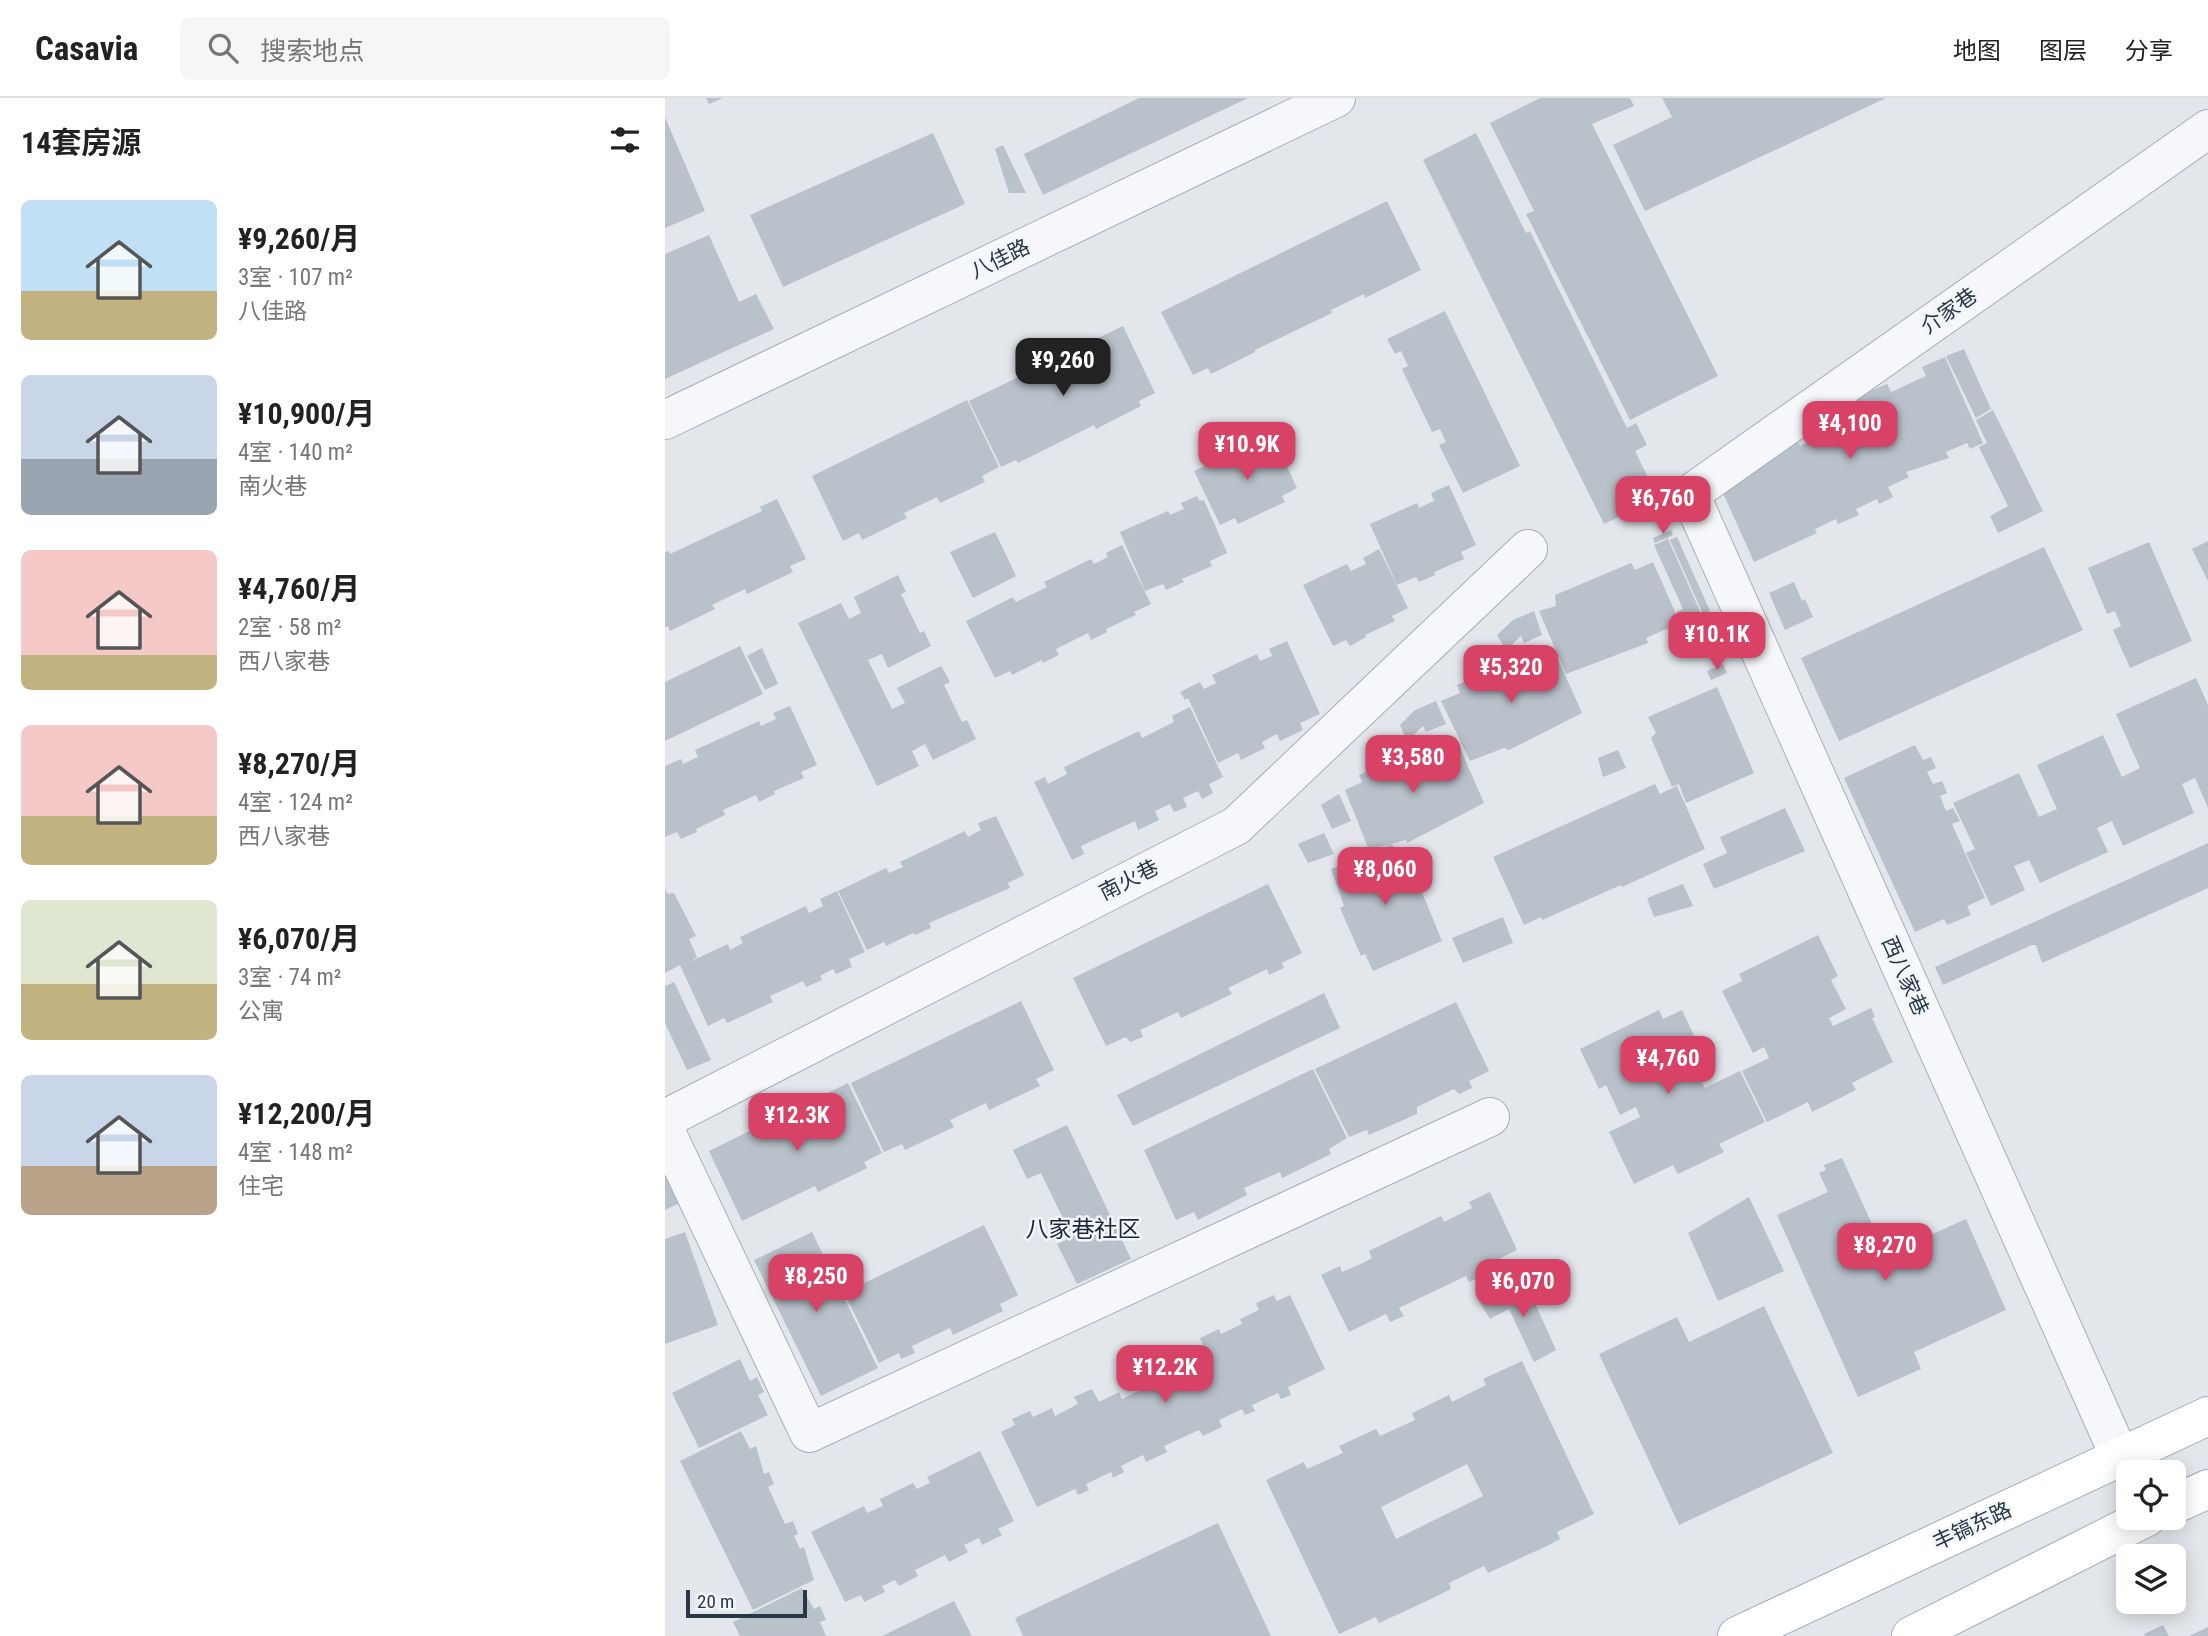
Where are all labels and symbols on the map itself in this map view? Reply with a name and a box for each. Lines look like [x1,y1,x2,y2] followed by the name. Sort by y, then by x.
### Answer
[966,234,1034,284] street label: 八佳路
[1916,283,1982,339] street label: 介家巷
[1006,338,1120,398] pin: ¥9,260
[1793,402,1907,461] pin: ¥4,100
[1190,422,1304,482] pin: ¥10.9K
[1606,476,1720,536] pin: ¥6,760
[1660,612,1774,672] pin: ¥10.1K
[1454,646,1568,705] pin: ¥5,320
[1356,736,1470,795] pin: ¥3,580
[1328,848,1442,907] pin: ¥8,060
[1095,855,1163,905] street label: 南火巷
[1877,933,1933,1019] street label: 西八家巷
[1611,1037,1725,1096] pin: ¥4,760
[740,1094,854,1153] pin: ¥12.3K
[1026,1216,1141,1243] district label: 八家巷社区
[1828,1224,1942,1283] pin: ¥8,270
[759,1254,873,1314] pin: ¥8,250
[1466,1260,1580,1319] pin: ¥6,070
[1108,1346,1222,1405] pin: ¥12.2K
[1929,1497,2015,1555] street label: 丰镐东路
[686,1587,807,1619] scale bar

